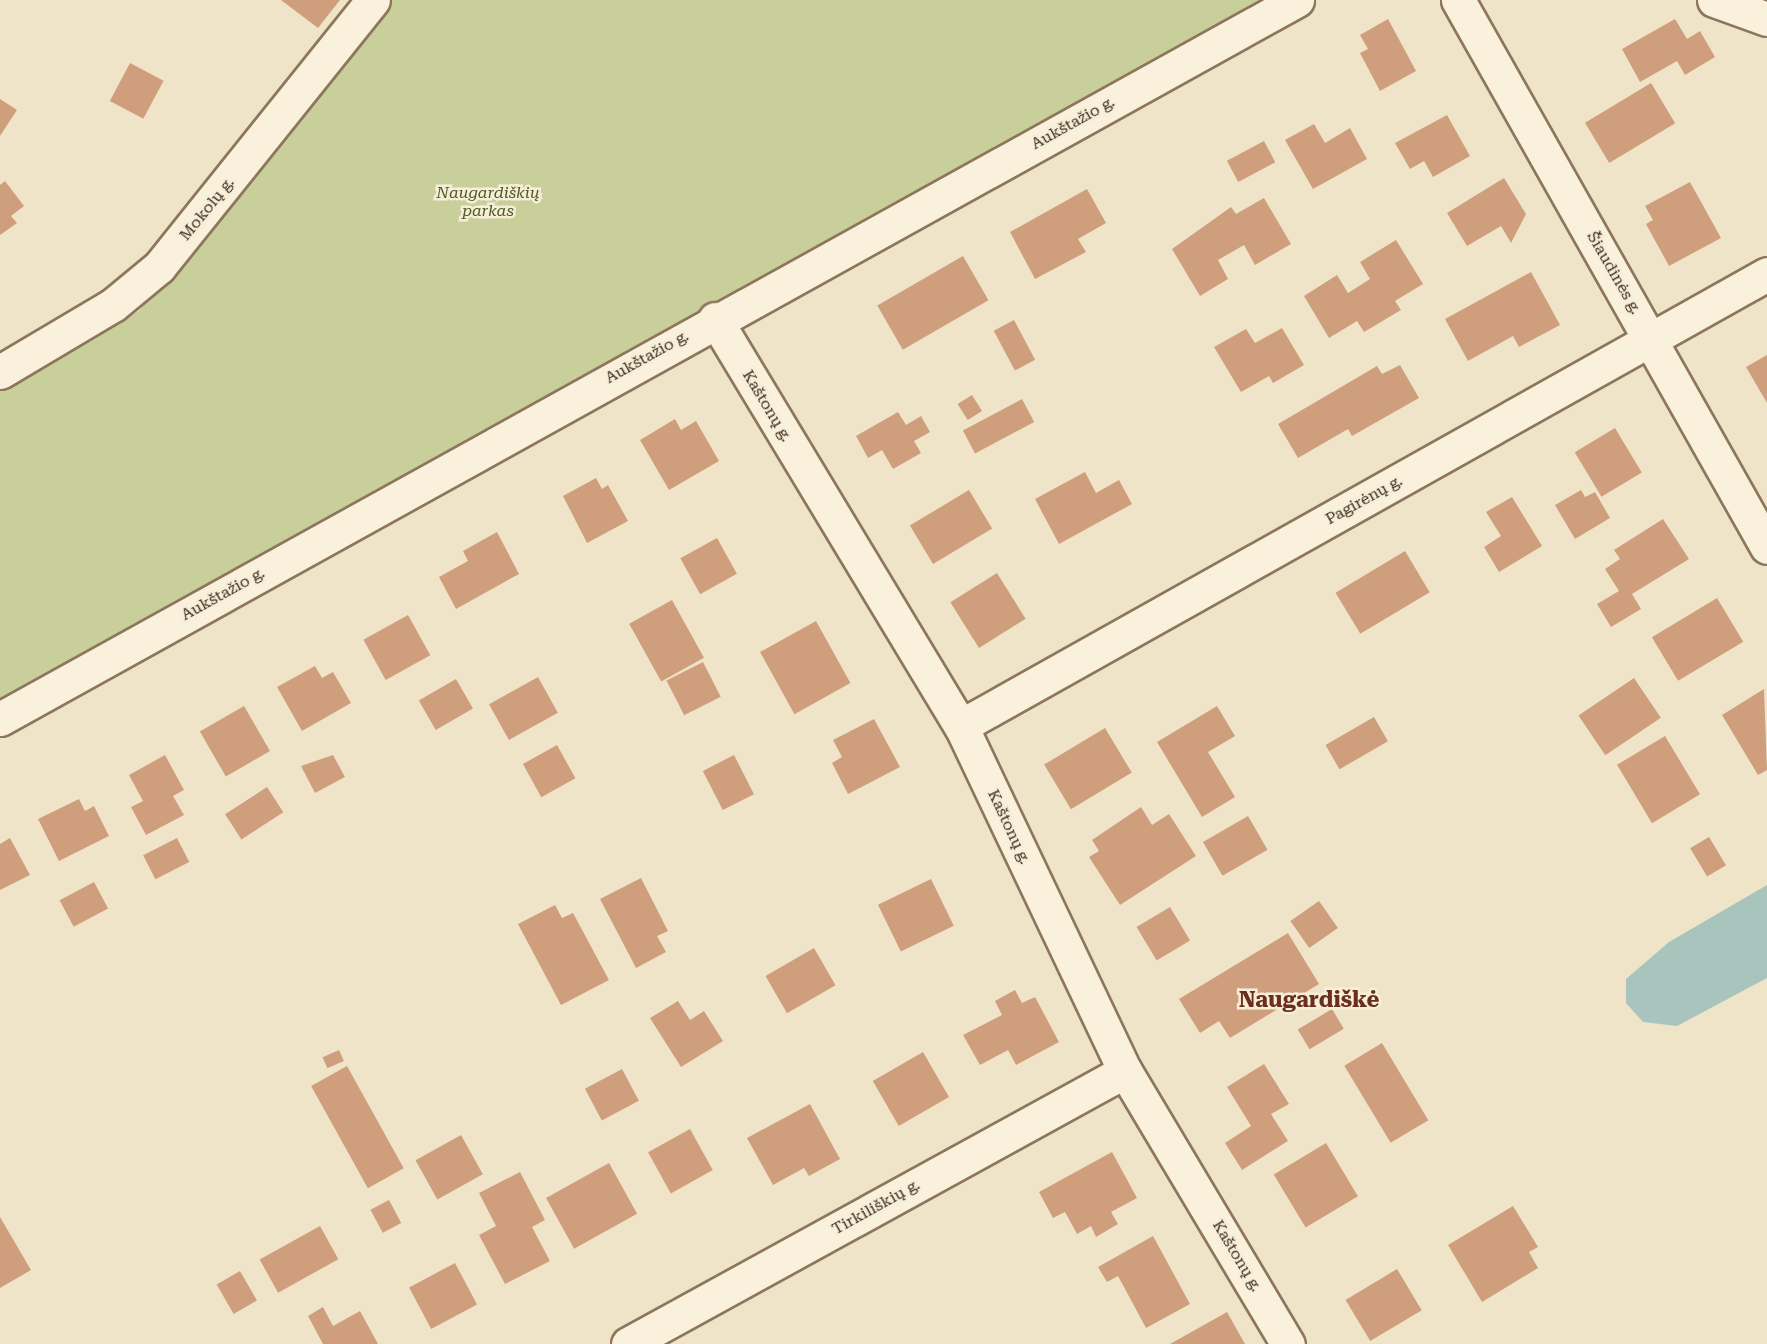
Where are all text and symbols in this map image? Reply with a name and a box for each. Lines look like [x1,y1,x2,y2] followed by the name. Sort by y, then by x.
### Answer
[1028,92,1118,154] street label: Aukštažio g.
[176,173,238,245] street label: Mokolų g.
[436,183,540,221] park label: Naugardiškių parkas
[1583,228,1645,318] street label: Šiaudinės g.
[602,326,692,388] street label: Aukštažio g.
[738,367,796,445] street label: Kaštonų g.
[1322,471,1406,529] street label: Pagirėnų g.
[178,563,268,625] street label: Aukštažio g.
[983,787,1035,867] street label: Kaštonų g.
[1239,987,1379,1013] district label: Naugardiškė
[829,1175,923,1239] street label: Tirkiliškių g.
[1208,1217,1266,1295] street label: Kaštonų g.

